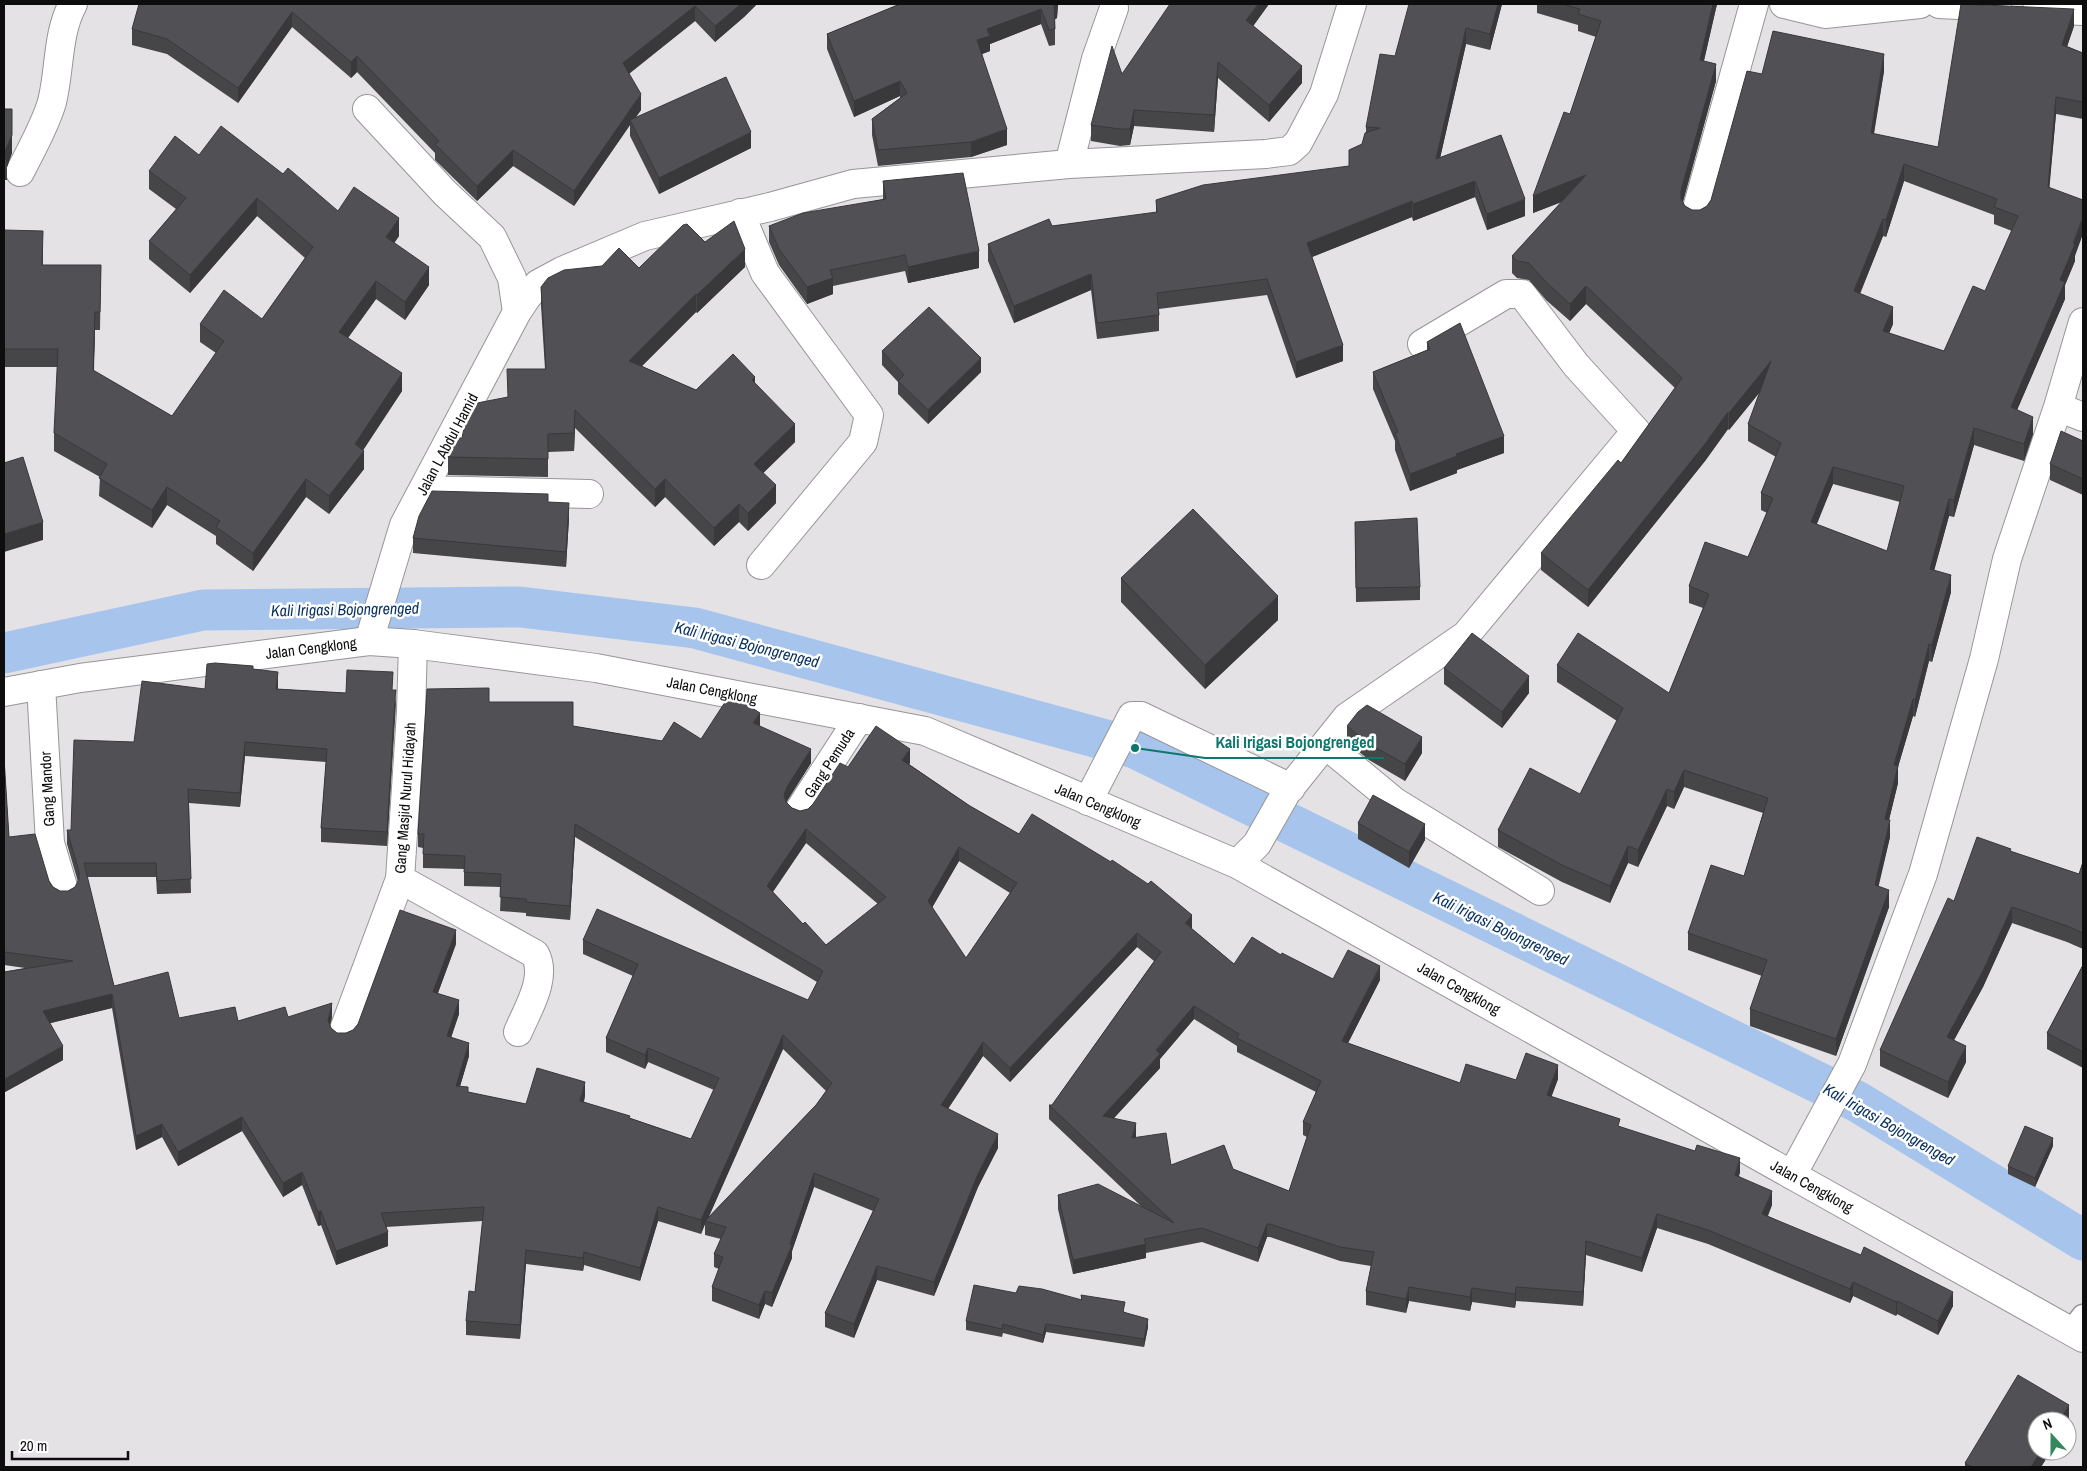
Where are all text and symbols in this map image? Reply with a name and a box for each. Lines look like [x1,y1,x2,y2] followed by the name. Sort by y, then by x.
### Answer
[411,389,483,499] street label: Jalan L Abdul Hamid
[271,597,420,621] water label: Kali Irigasi Bojongrenged
[672,615,822,673] water label: Kali Irigasi Bojongrenged
[264,632,358,664] street label: Jalan Cengklong
[665,671,759,709] street label: Jalan Cengklong
[389,722,421,874] street label: Gang Masjid Nurul Hidayah
[799,724,859,802] street label: Gang Pemuda
[1205,727,1384,758] callout: Kali Irigasi Bojongrenged
[1216,731,1374,753] text: Kali Irigasi Bojongrenged
[35,751,59,827] street label: Gang Mandor
[1052,777,1144,833] street label: Jalan Cengklong
[1430,886,1573,971] water label: Kali Irigasi Bojongrenged
[1414,957,1504,1019] street label: Jalan Cengklong
[1819,1077,1959,1171] water label: Kali Irigasi Bojongrenged
[1767,1155,1857,1217] street label: Jalan Cengklong
[2027,1411,2077,1461] north arrow
[2040,1414,2054,1434] text: N
[12,1428,129,1460] scale bar
[20,1435,47,1456] text: 20 m

